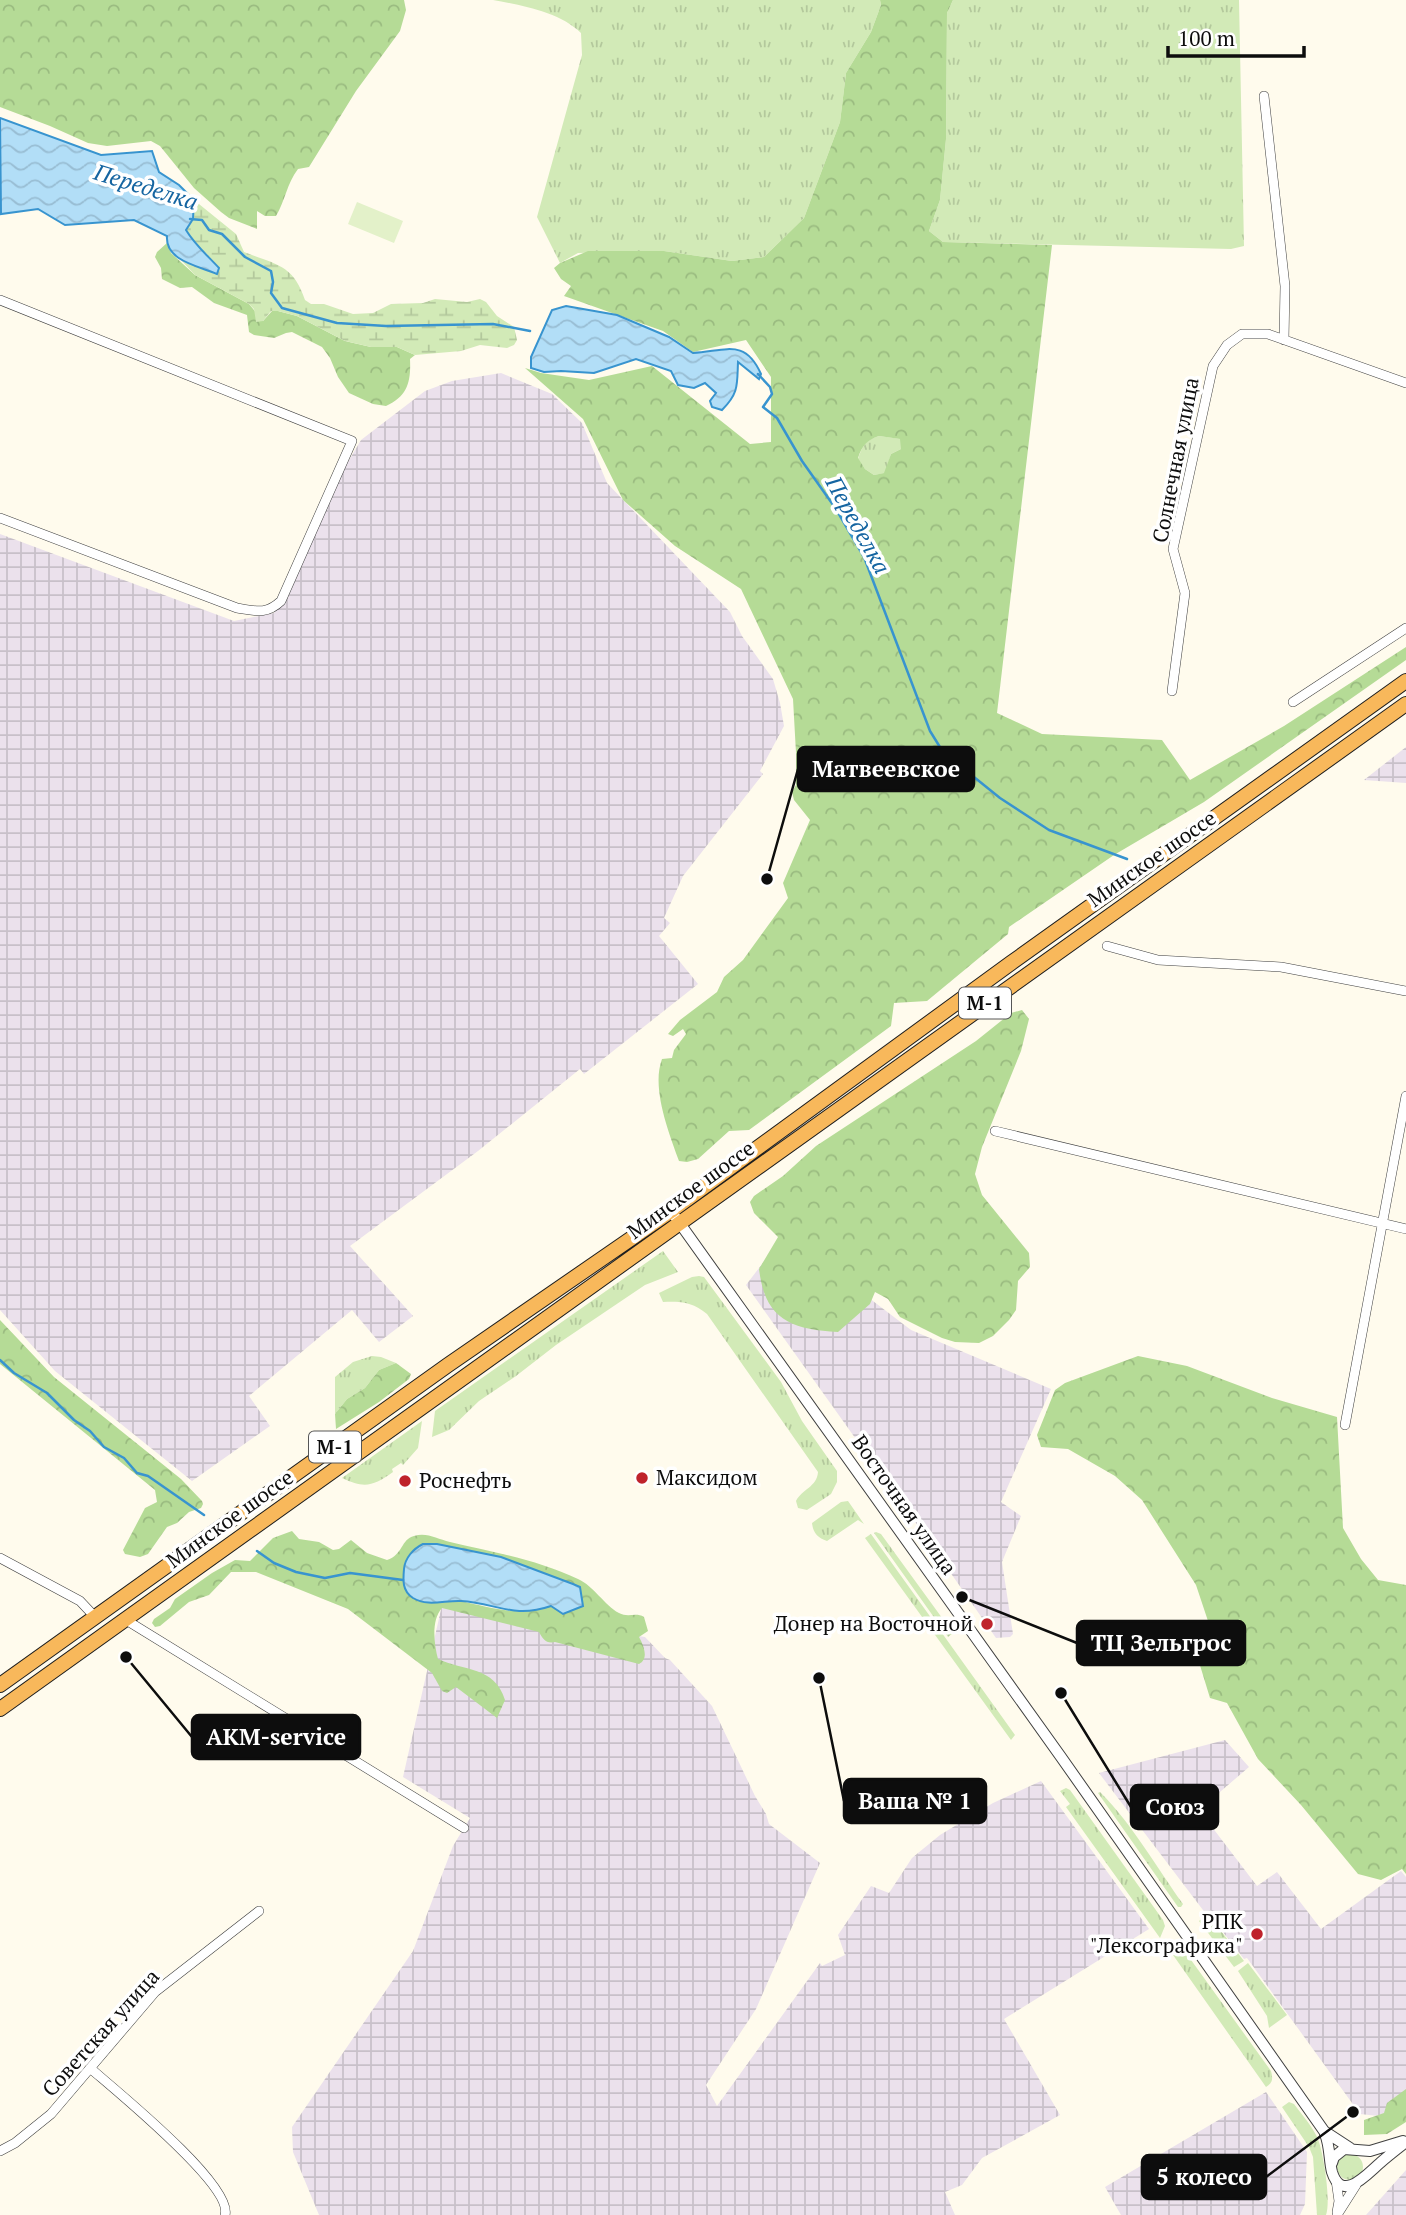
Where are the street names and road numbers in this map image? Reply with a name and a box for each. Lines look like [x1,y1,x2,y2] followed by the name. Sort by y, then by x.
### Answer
[1145,374,1205,545] street label: Солнечная улица
[1082,804,1221,913] street label: Минское шоссе
[959,987,1011,1018] road number: М-1
[621,1134,760,1245] street label: Минское шоссе
[846,1429,964,1580] street label: Восточная улица
[309,1432,361,1462] road number: М-1
[160,1463,299,1574] street label: Минское шоссе
[35,1962,165,2102] street label: Советская улица

